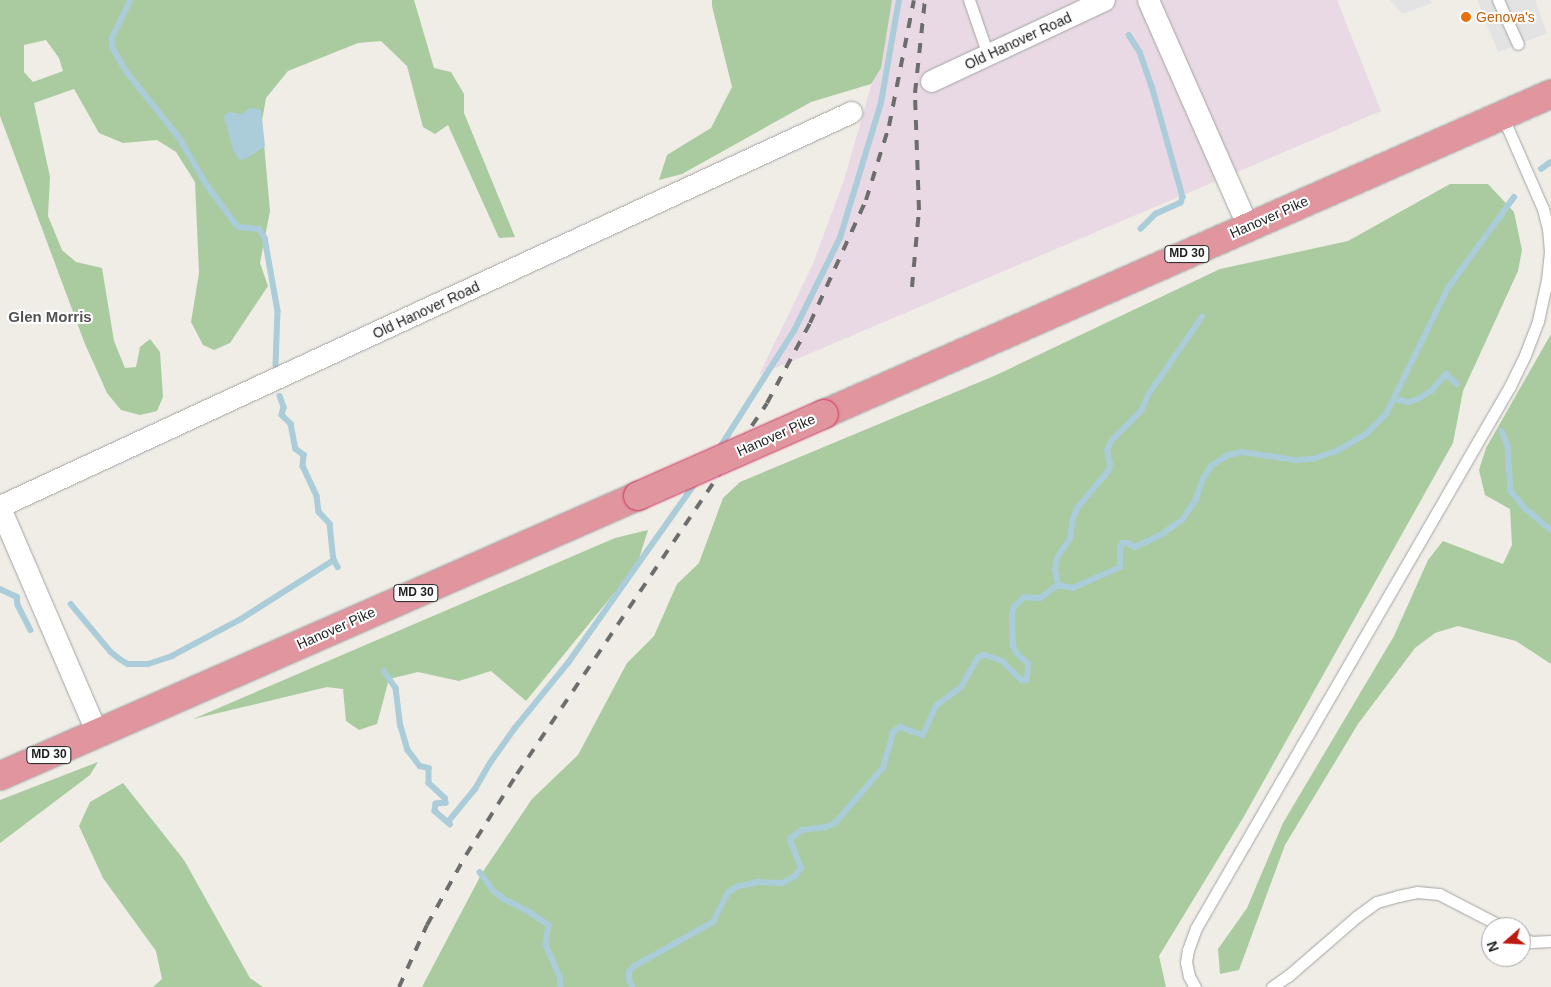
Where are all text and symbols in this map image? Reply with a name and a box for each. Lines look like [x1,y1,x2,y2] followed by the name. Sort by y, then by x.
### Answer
[962,9,1074,73] street label: Old Hanover Road
[1476,9,1535,25] place label: Genova's
[1460,11,1472,23] marker: Genova's
[1227,192,1311,242] street label: Hanover Pike
[1163,244,1211,264] road number: MD 30
[370,278,482,342] street label: Old Hanover Road
[8,308,92,326] district label: Glen Morris
[734,410,818,460] street label: Hanover Pike
[392,584,440,602] road number: MD 30
[294,603,378,653] street label: Hanover Pike
[25,746,73,764] road number: MD 30
[1481,917,1531,967] north arrow
[1484,939,1502,954] text: N

